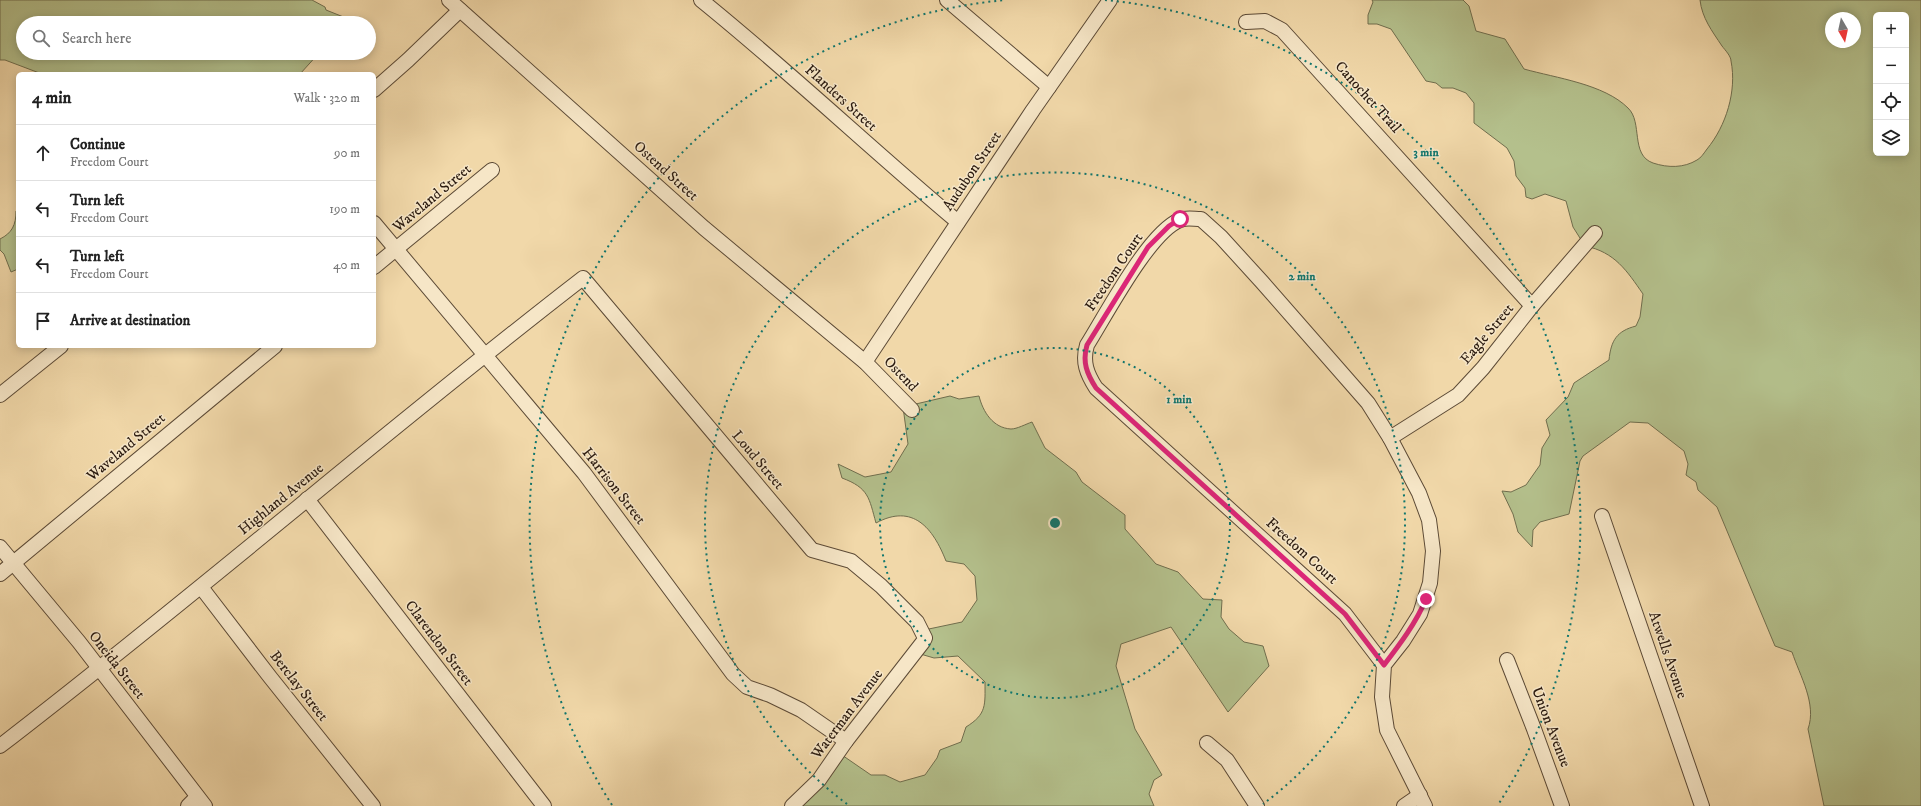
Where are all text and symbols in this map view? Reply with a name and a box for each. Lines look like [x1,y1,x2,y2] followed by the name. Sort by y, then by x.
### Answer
[1825,12,1861,48] north arrow
[1873,12,1909,156] map controls
[1873,12,1909,48] button: +
[16,16,376,60] search box
[30,27,52,49] icon: search
[62,29,131,48] text: Search here
[1873,48,1909,84] button: −
[1331,57,1406,137] street label: Canochet Trail
[801,61,881,136] street label: Flanders Street
[1873,84,1909,120] button: locate
[32,87,71,109] text: 4 min
[294,90,360,106] text: Walk · 320 m
[1873,120,1909,156] button: layers
[938,127,1006,215] street label: Audubon Street
[70,135,125,154] text: Continue
[630,137,702,205] street label: Ostend Street
[32,142,54,164] icon: ahead
[334,145,360,161] text: 90 m
[1413,145,1439,160] text: 3 min
[70,154,149,170] text: Freedom Court
[388,159,475,237] street label: Waveland Street
[70,191,124,210] text: Turn left
[32,198,54,220] icon: left
[329,201,360,217] text: 190 m
[70,210,149,226] text: Freedom Court
[1171,210,1189,228] route start
[1081,229,1147,315] street label: Freedom Court
[70,247,124,266] text: Turn left
[32,254,54,276] icon: left
[333,257,360,273] text: 40 m
[70,266,149,282] text: Freedom Court
[1289,269,1316,284] text: 2 min
[1456,300,1518,368] street label: Eagle Street
[32,310,54,332] icon: arrive
[70,311,190,330] text: Arrive at destination
[880,352,923,396] street label: Ostend
[1166,392,1192,407] text: 1 min
[82,408,169,486] street label: Waveland Street
[728,426,788,494] street label: Loud Street
[578,444,650,529] street label: Harrison Street
[235,459,327,539] street label: Highland Avenue
[1262,514,1342,589] street label: Freedom Court
[1048,516,1062,530] centre of rings
[1417,590,1435,608] route end
[401,597,477,690] street label: Clarendon Street
[1644,609,1692,701] street label: Atwells Avenue
[85,627,150,703] street label: Oneida Street
[266,647,333,725] street label: Berclay Street
[806,665,887,764] street label: Waterman Avenue
[1527,684,1575,770] street label: Union Avenue

